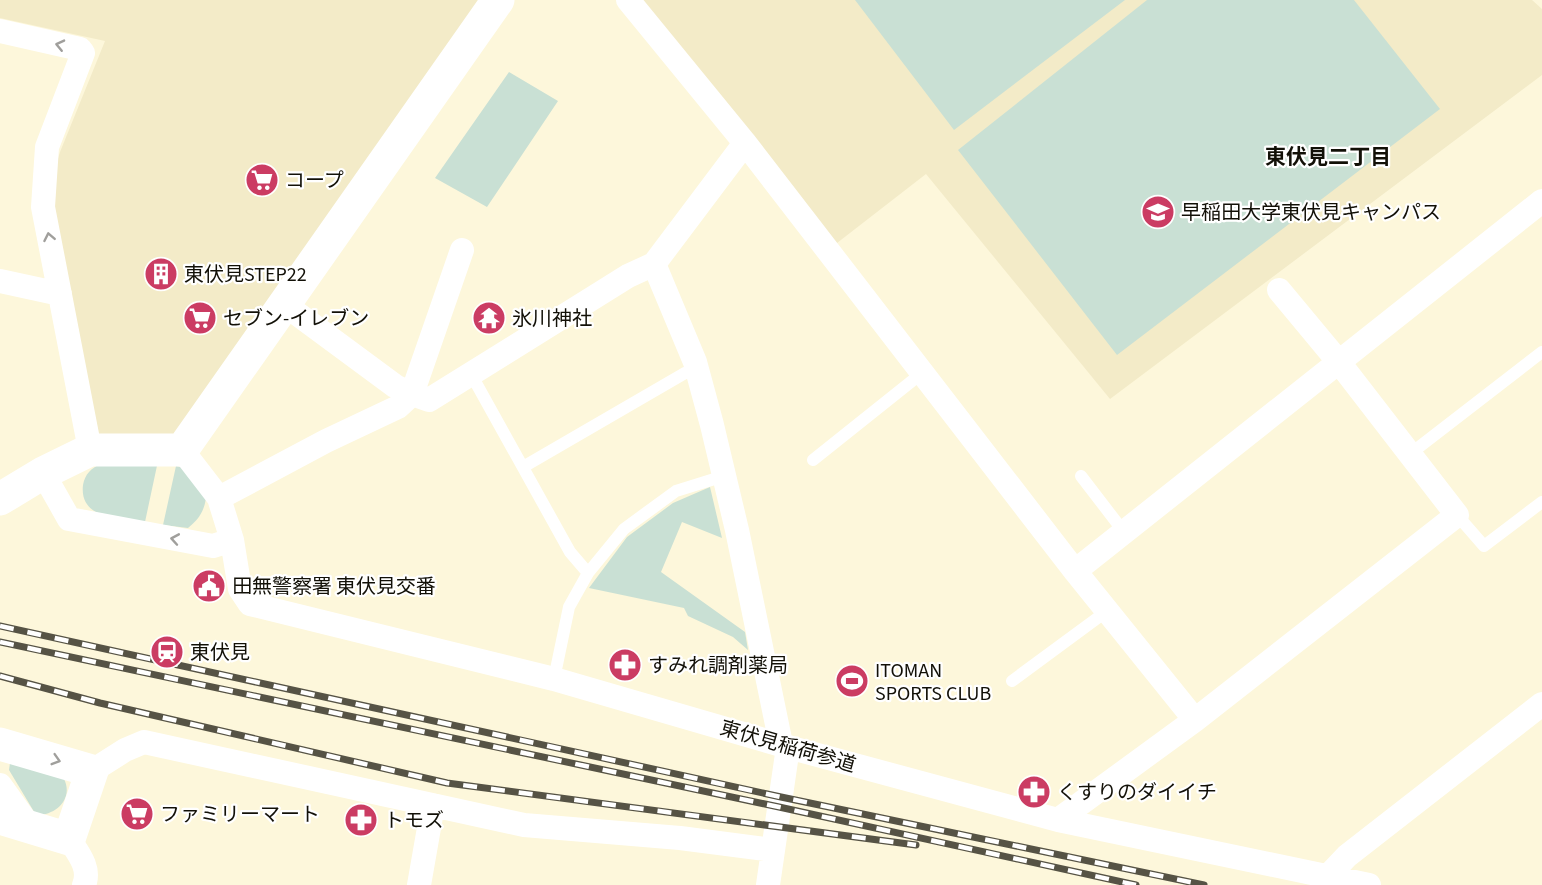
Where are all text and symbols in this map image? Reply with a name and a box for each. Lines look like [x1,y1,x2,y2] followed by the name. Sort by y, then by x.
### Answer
[55,39,65,52] one-way arrow
[1265,142,1391,172] district label: 東伏見二丁目
[244,162,280,198] supermarket icon: コープ
[285,167,344,195] place label: コープ
[1140,194,1176,230] school or university icon: 早稲田大学東伏見キャンパス
[1181,199,1441,227] place label: 早稲田大学東伏見キャンパス
[43,232,56,242] one-way arrow
[143,256,179,292] building icon: 東伏見STEP22
[184,261,307,289] place label: 東伏見STEP22
[182,300,218,336] supermarket icon: セブン-イレブン
[471,300,507,336] temple icon: 氷川神社
[223,305,369,333] place label: セブン-イレブン
[512,305,592,333] place label: 氷川神社
[170,533,180,546] one-way arrow
[191,568,227,604] public building icon: 田無警察署 東伏見交番
[232,573,436,601] place label: 田無警察署 東伏見交番
[149,634,185,670] station icon: 東伏見
[190,639,250,667] place label: 東伏見
[607,647,643,683] pharmacy icon: すみれ調剤薬局
[648,652,788,680] place label: すみれ調剤薬局
[875,657,991,708] place label: ITOMAN SPORTS CLUB
[834,663,870,699] sports icon: ITOMAN SPORTS CLUB
[717,714,859,780] street label: 東伏見稲荷参道
[50,753,61,765] one-way arrow
[1016,774,1052,810] pharmacy icon: くすりのダイイチ
[1057,779,1217,807] place label: くすりのダイイチ
[119,796,155,832] supermarket icon: ファミリーマート
[160,801,320,829] place label: ファミリーマート
[343,802,379,838] pharmacy icon: トモズ
[384,807,444,835] place label: トモズ

